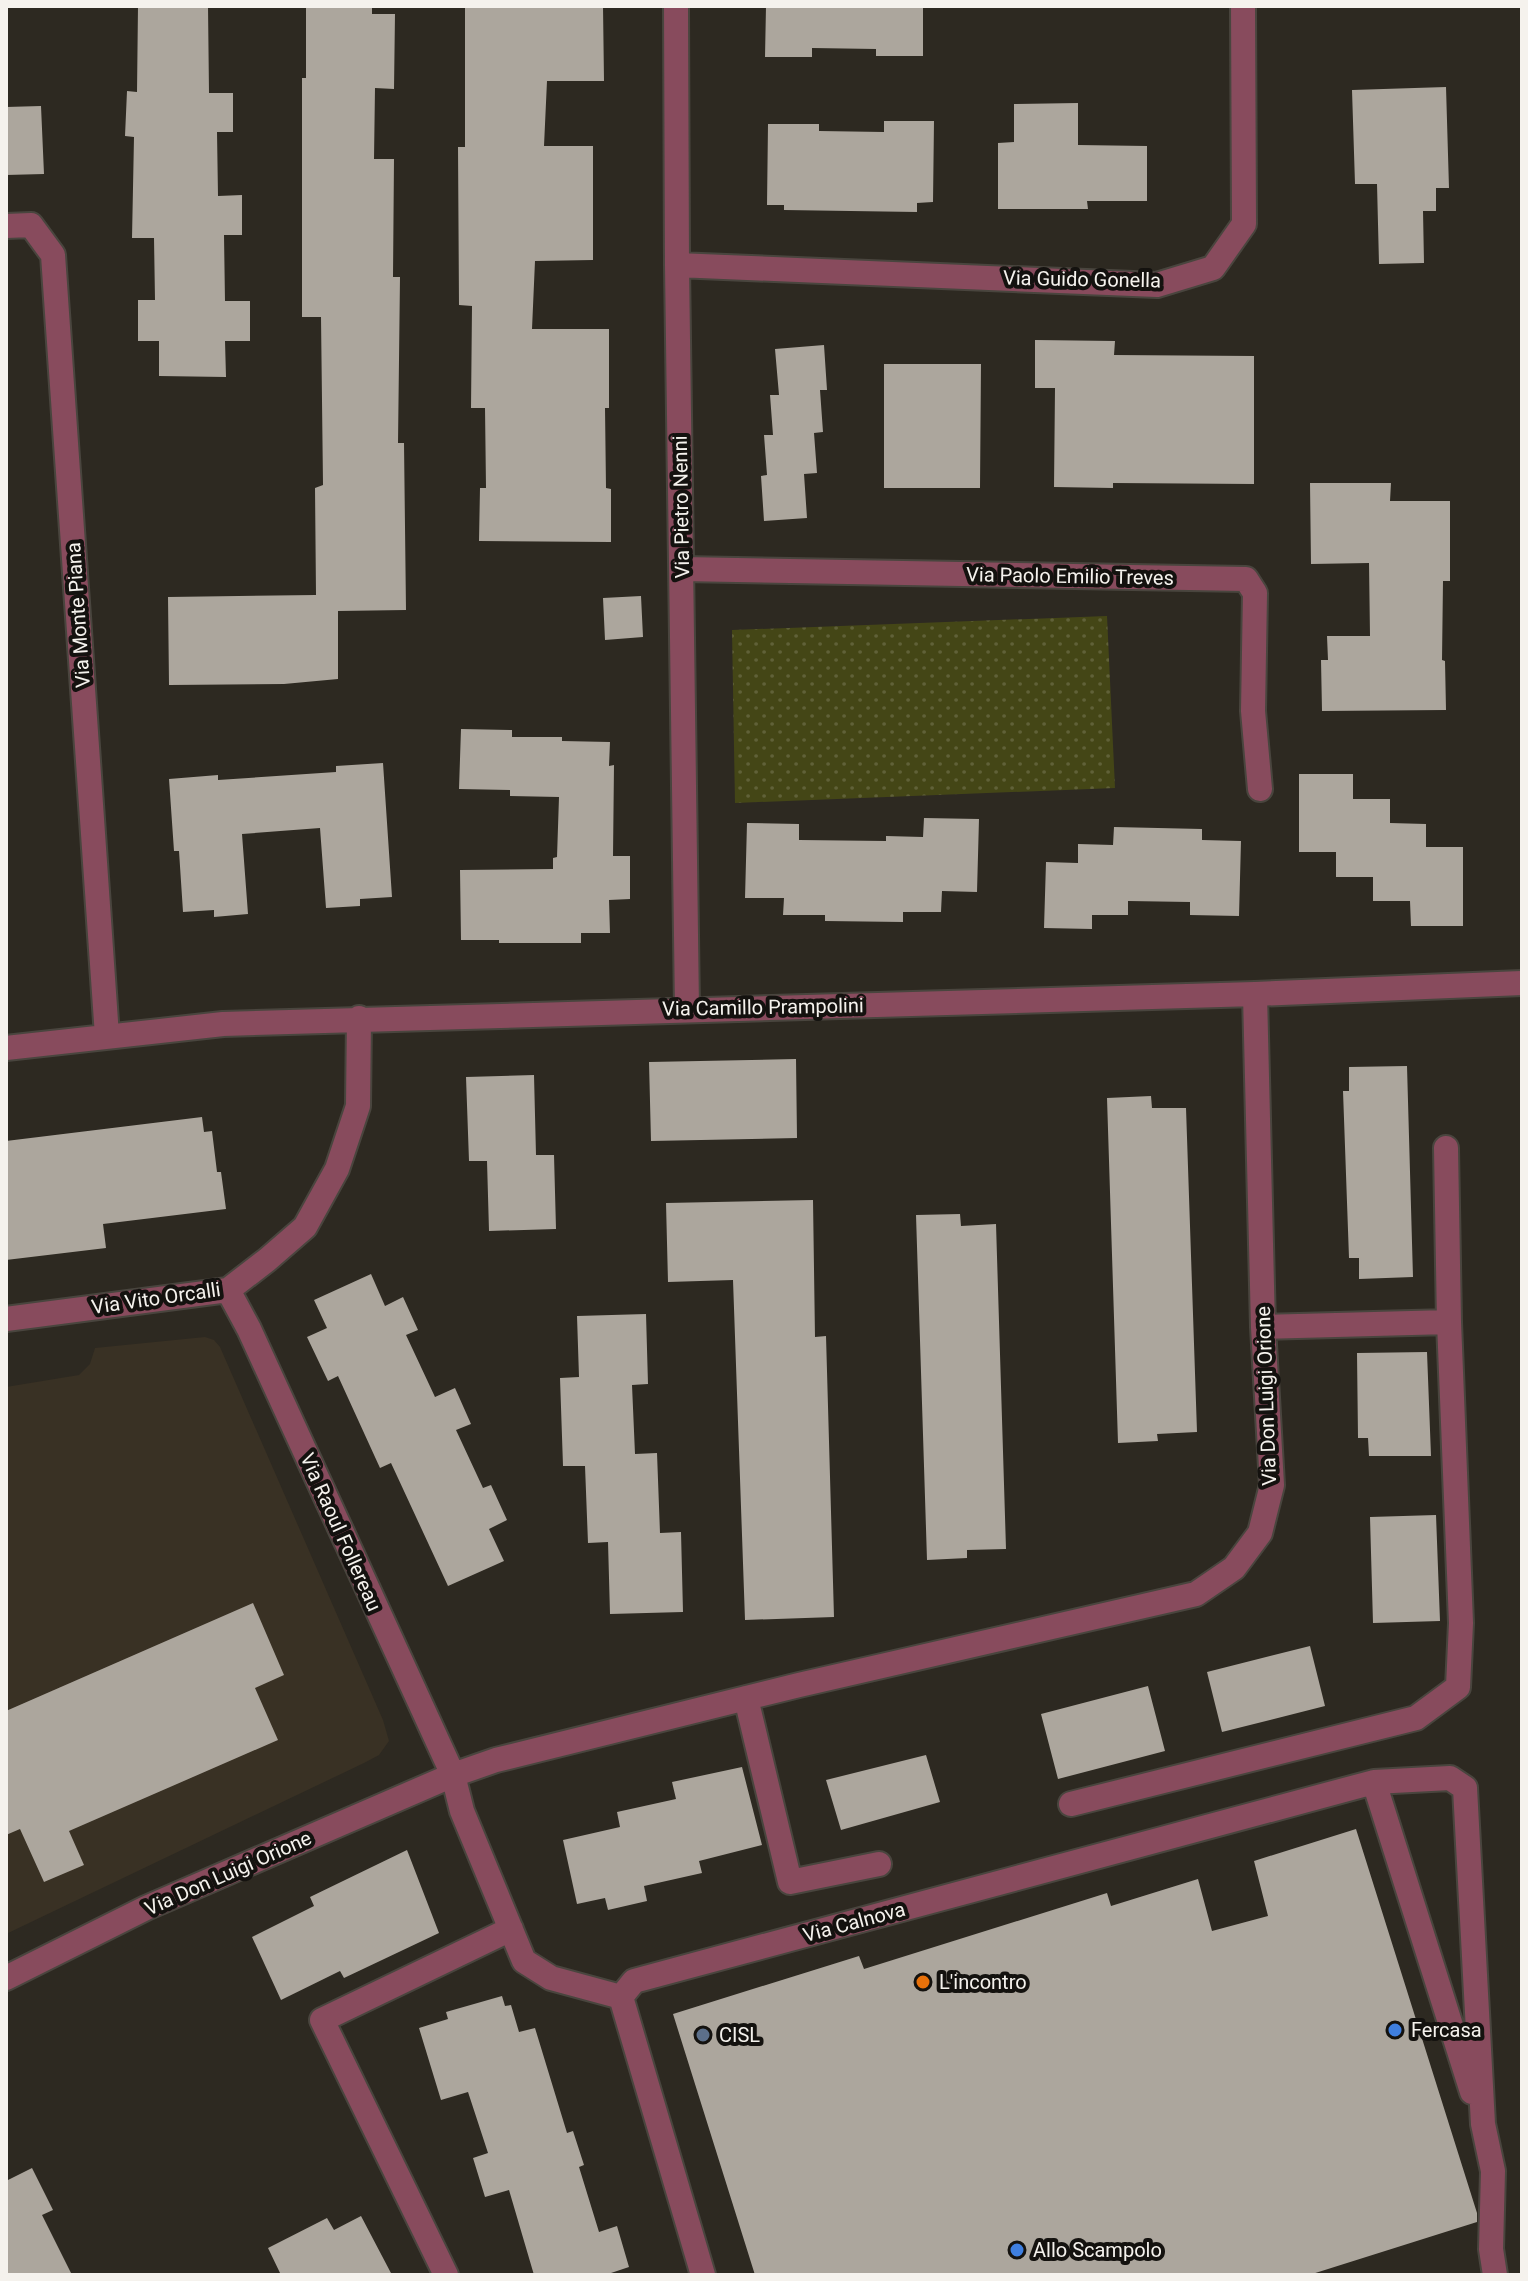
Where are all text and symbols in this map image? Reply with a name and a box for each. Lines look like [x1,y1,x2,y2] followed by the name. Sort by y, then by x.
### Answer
[1003,266,1161,292] street label: Via Guido Gonella
[668,435,694,579] street label: Via Pietro Nenni
[61,541,95,689] street label: Via Monte Piana
[966,562,1174,590] street label: Via Paolo Emilio Treves
[662,993,864,1021] street label: Via Camillo Prampolini
[90,1277,222,1319] street label: Via Vito Orcalli
[1251,1306,1281,1486] street label: Via Don Luigi Orione
[295,1449,387,1615] street label: Via Raoul Follereau
[141,1825,315,1921] street label: Via Don Luigi Orione
[800,1897,908,1947] street label: Via Calnova
[939,1970,1027,1994] place label: L'incontro
[914,1973,932,1991] marker: L'incontro
[1411,2018,1482,2042] place label: Fercasa
[1386,2021,1404,2039] marker: Fercasa
[719,2023,760,2047] place label: CISL
[694,2026,712,2044] marker: CISL
[1033,2238,1162,2262] place label: Allo Scampolo
[1008,2241,1026,2259] marker: Allo Scampolo

